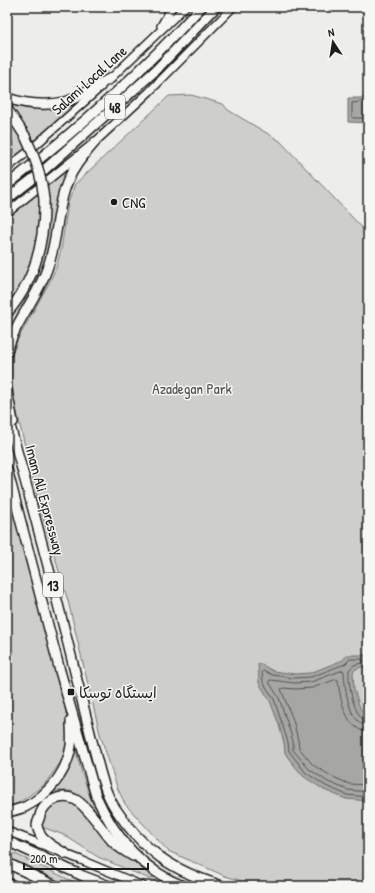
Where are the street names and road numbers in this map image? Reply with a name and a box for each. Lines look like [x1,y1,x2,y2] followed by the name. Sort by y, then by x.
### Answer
[47,41,131,119] street label: Salami Local Lane
[105,95,125,119] road number: 48
[20,442,70,558] street label: Imam Ali Expressway
[43,573,63,597] road number: 13

